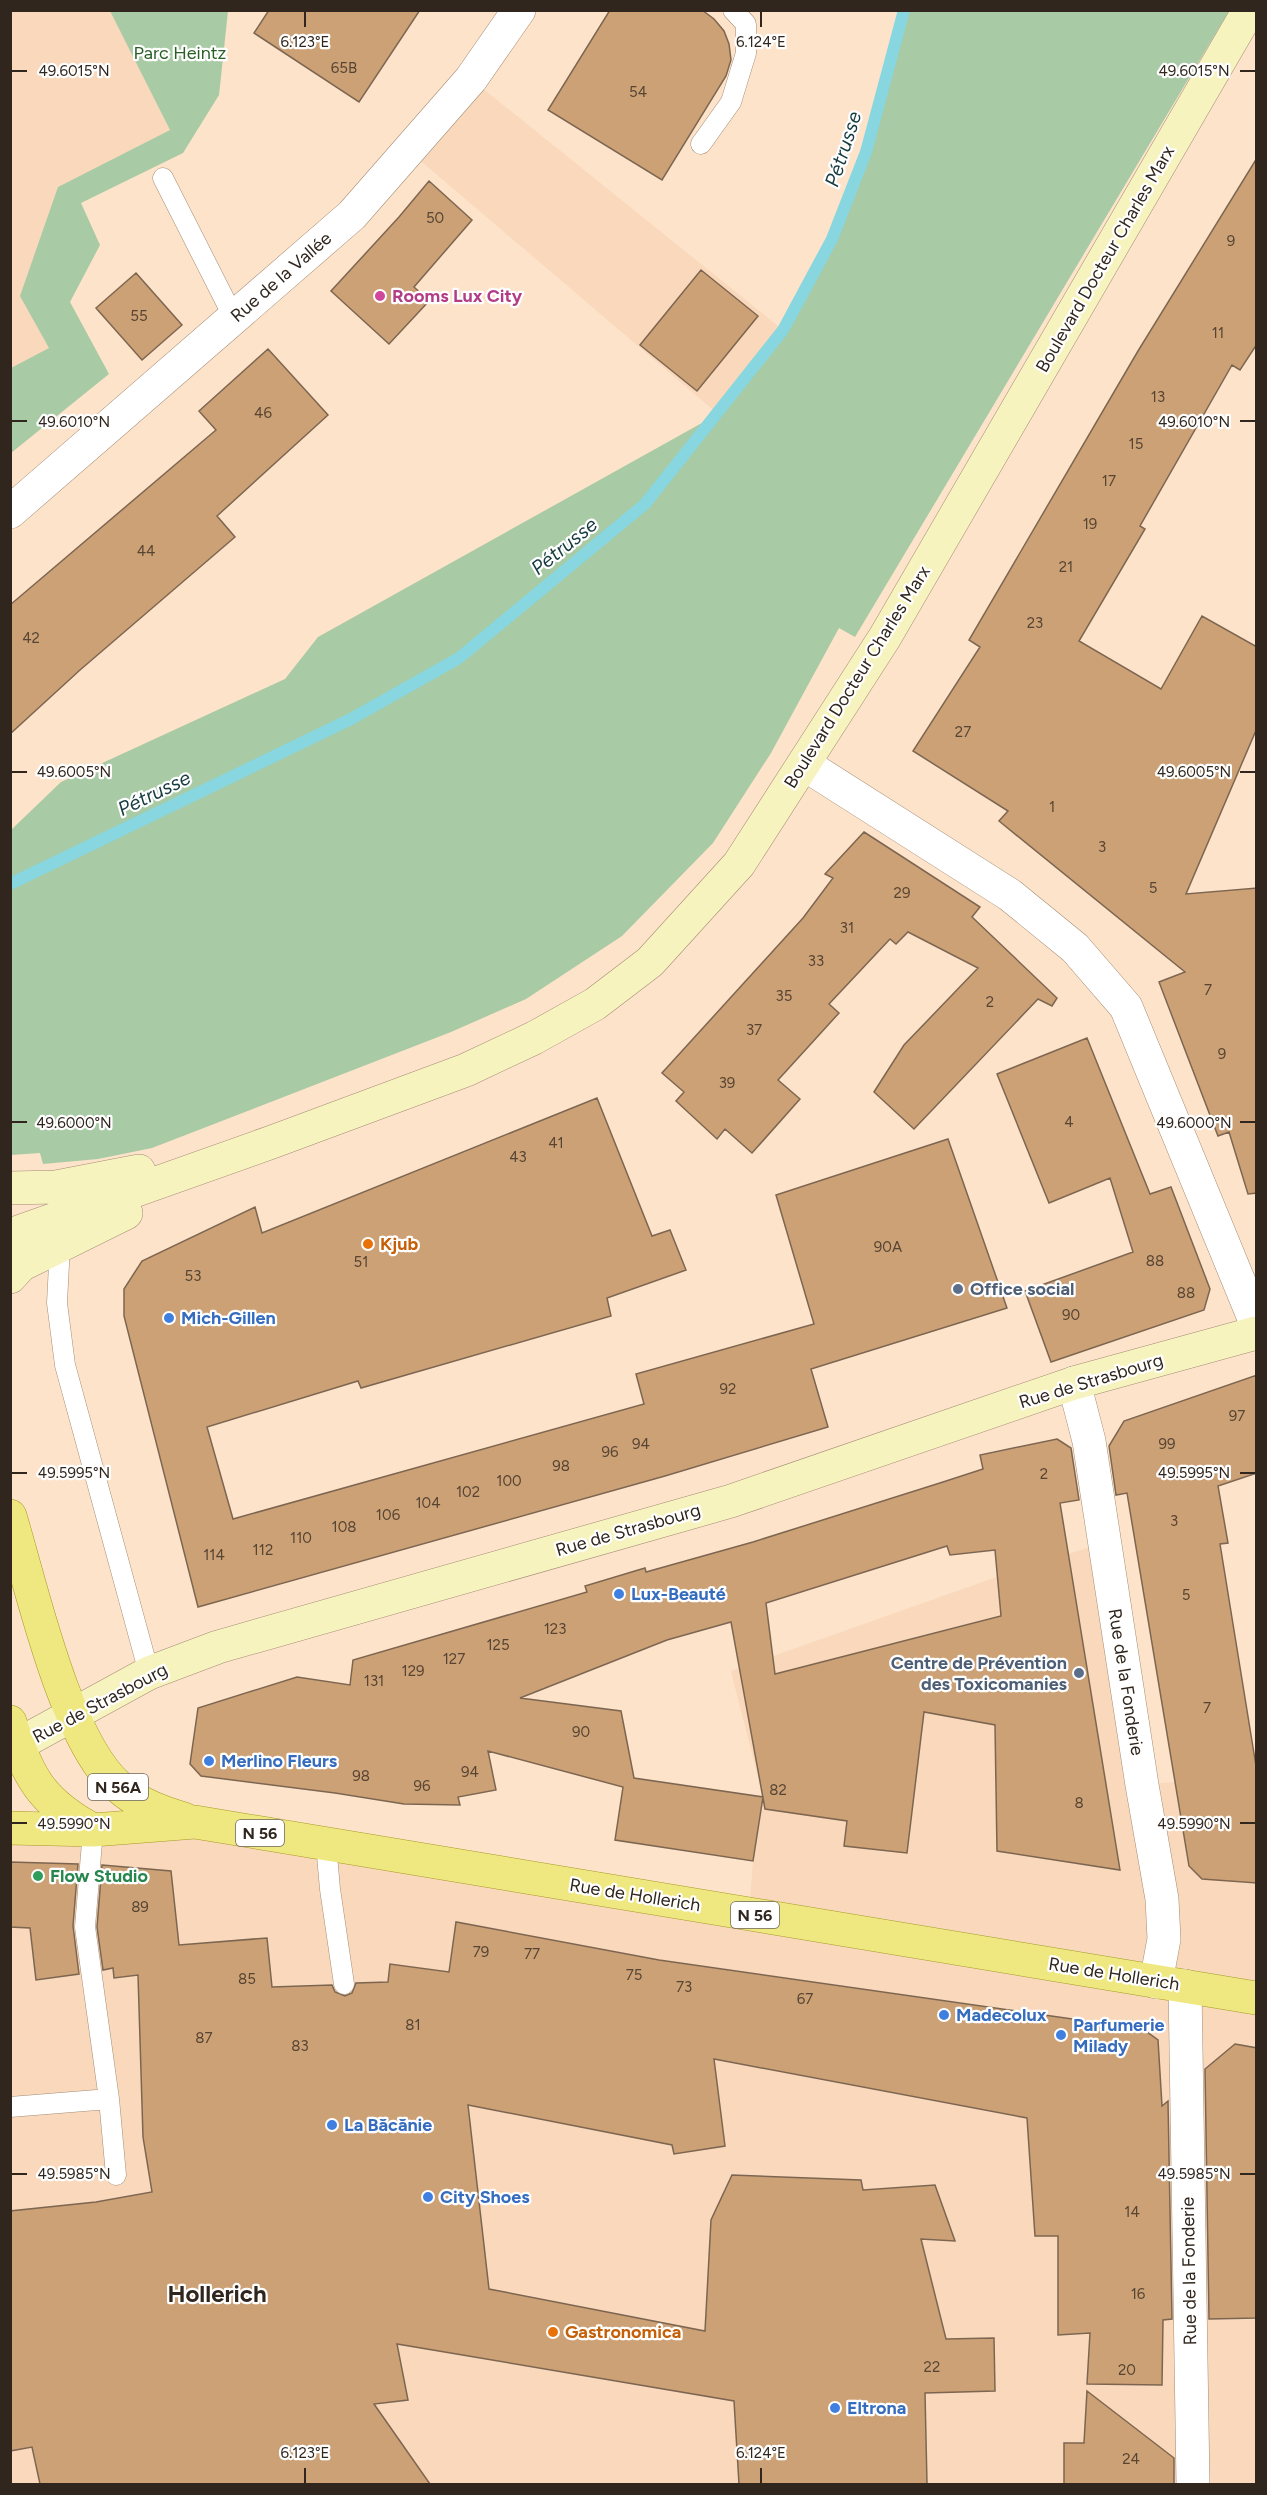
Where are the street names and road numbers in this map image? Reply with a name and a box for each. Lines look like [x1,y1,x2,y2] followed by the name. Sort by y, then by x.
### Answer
[1031,141,1179,376] street label: Boulevard Docteur Charles Marx
[226,227,336,327] street label: Rue de la Vallée
[779,561,935,792] street label: Boulevard Docteur Charles Marx
[1016,1349,1166,1413] street label: Rue de Strasbourg
[553,1499,703,1561] street label: Rue de Strasbourg
[1104,1607,1149,1757] street label: Rue de la Fonderie
[29,1658,171,1748] street label: Rue de Strasbourg
[88,1774,148,1800] road number: N 56A
[236,1820,284,1846] road number: N 56
[568,1874,702,1916] street label: Rue de Hollerich
[731,1902,779,1928] road number: N 56
[1047,1953,1181,1995] street label: Rue de Hollerich
[1177,2196,1201,2345] street label: Rue de la Fonderie

